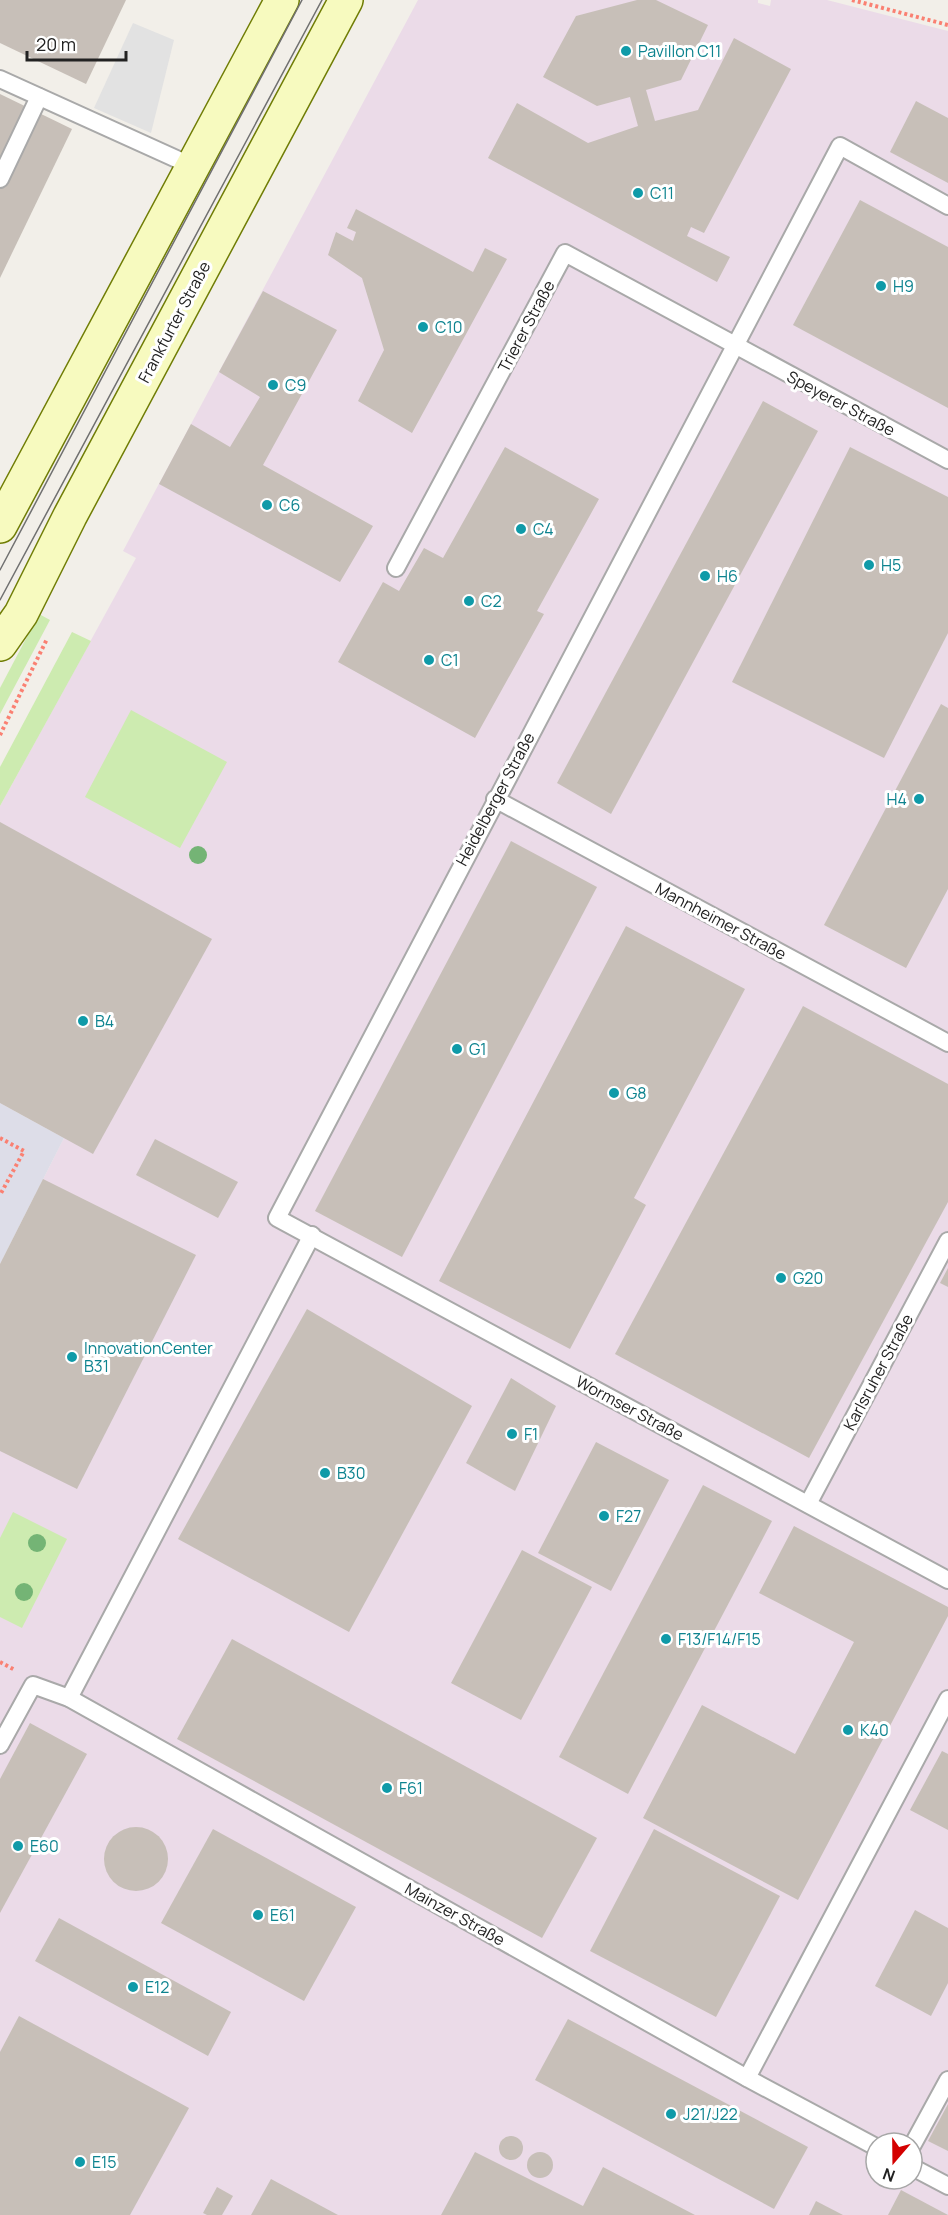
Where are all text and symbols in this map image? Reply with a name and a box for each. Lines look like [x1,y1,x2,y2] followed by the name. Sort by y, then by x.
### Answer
[27,24,126,62] scale bar
[36,32,76,56] text: 20 m
[638,40,721,62] place label: Pavillon C11
[619,44,633,58] marker: Pavillon C11
[650,182,674,204] place label: C11
[631,186,645,200] marker: C11
[133,257,215,387] street label: Frankfurter Straße
[893,275,914,297] place label: H9
[493,276,559,376] street label: Trierer Straße
[874,279,888,293] marker: H9
[435,316,462,338] place label: C10
[416,320,430,334] marker: C10
[783,365,899,441] street label: Speyerer Straße
[285,374,306,396] place label: C9
[266,378,280,392] marker: C9
[279,494,300,516] place label: C6
[260,498,274,512] marker: C6
[533,518,554,540] place label: C4
[514,522,528,536] marker: C4
[881,554,901,576] place label: H5
[862,558,876,572] marker: H5
[717,565,738,587] place label: H6
[698,569,712,583] marker: H6
[481,590,502,612] place label: C2
[462,594,476,608] marker: C2
[441,649,459,671] place label: C1
[422,653,436,667] marker: C1
[450,728,540,870] street label: Heidelberger Straße
[887,788,907,810] place label: H4
[912,792,926,806] marker: H4
[652,877,790,965] street label: Mannheimer Straße
[95,1010,114,1032] place label: B4
[76,1014,90,1028] marker: B4
[469,1038,487,1060] place label: G1
[450,1042,464,1056] marker: G1
[626,1082,647,1104] place label: G8
[607,1086,621,1100] marker: G8
[793,1267,823,1289] place label: G20
[774,1271,788,1285] marker: G20
[838,1310,918,1434] street label: Karlsruher Straße
[84,1337,213,1377] place label: InnovationCenter B31
[65,1350,79,1364] marker: InnovationCenter B31
[572,1370,688,1446] street label: Wormser Straße
[524,1423,538,1445] place label: F1
[505,1427,519,1441] marker: F1
[337,1462,365,1484] place label: B30
[318,1466,332,1480] marker: B30
[616,1505,641,1527] place label: F27
[597,1509,611,1523] marker: F27
[678,1628,761,1650] place label: F13/F14/F15
[659,1632,673,1646] marker: F13/F14/F15
[860,1719,889,1741] place label: K40
[841,1723,855,1737] marker: K40
[399,1777,423,1799] place label: F61
[380,1781,394,1795] marker: F61
[30,1835,59,1857] place label: E60
[11,1839,25,1853] marker: E60
[401,1877,509,1951] street label: Mainzer Straße
[270,1904,295,1926] place label: E61
[251,1908,265,1922] marker: E61
[145,1976,169,1998] place label: E12
[126,1980,140,1994] marker: E12
[683,2103,738,2125] place label: J21/J22
[664,2107,678,2121] marker: J21/J22
[864,2131,924,2191] north arrow
[92,2151,117,2173] place label: E15
[73,2155,87,2169] marker: E15
[880,2163,898,2187] text: N

